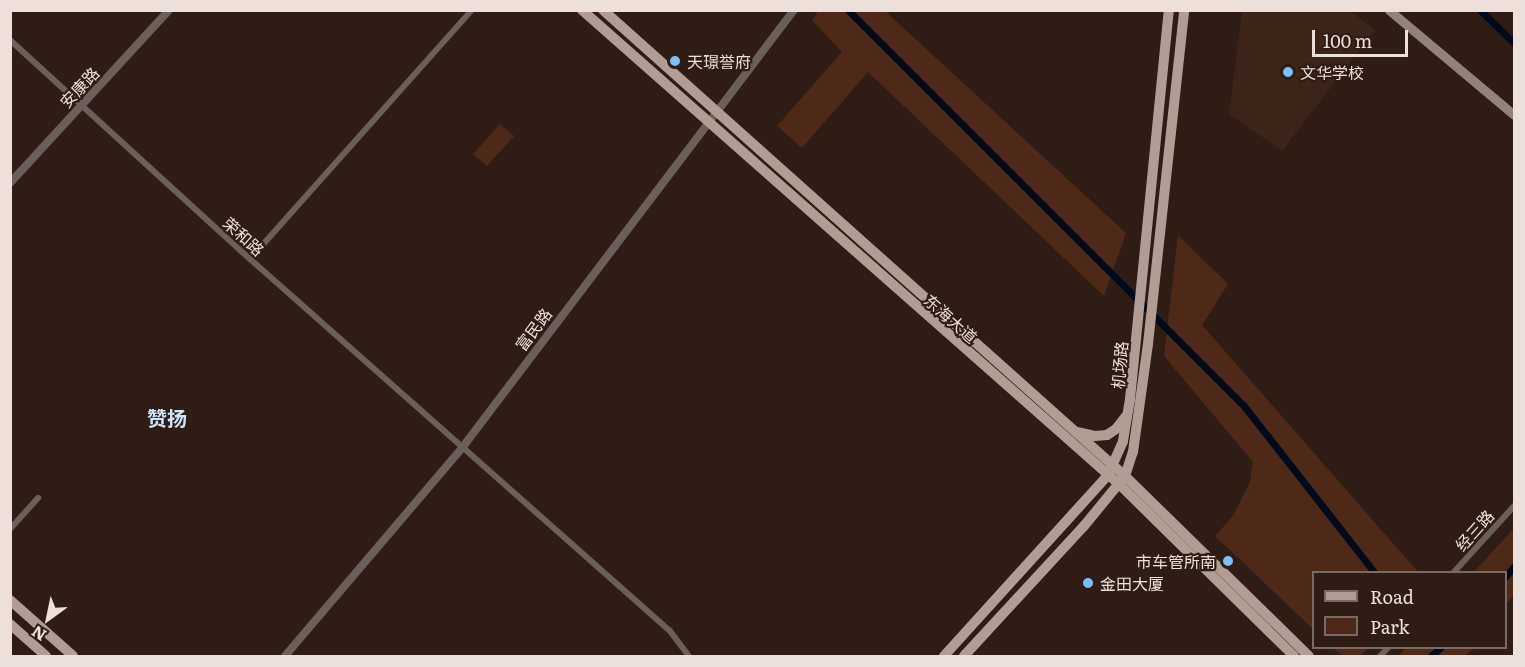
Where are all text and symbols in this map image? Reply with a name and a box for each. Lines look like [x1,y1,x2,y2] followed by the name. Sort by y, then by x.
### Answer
[1315,18,1411,56] scale bar
[1323,27,1372,54] text: 100 m
[687,51,751,71] place label: 天璟誉府
[668,54,682,68] marker: 天璟誉府
[1300,62,1364,82] place label: 文华学校
[56,63,102,111] street label: 安康路
[1281,65,1295,79] marker: 文华学校
[220,213,268,259] street label: 荣和路
[921,290,981,346] street label: 东海大道
[511,304,555,354] street label: 富民路
[1107,340,1131,390] street label: 机场路
[147,405,187,429] district label: 赞扬
[1451,506,1497,554] street label: 经三路
[1136,551,1216,571] place label: 市车管所南
[1221,554,1235,568] marker: 市车管所南
[1312,571,1507,649] legend
[1100,573,1164,593] place label: 金田大厦
[1081,576,1095,590] marker: 金田大厦
[1370,583,1414,610] text: Road
[18,589,78,649] north arrow
[1370,613,1409,640] text: Park
[26,620,50,648] text: N

